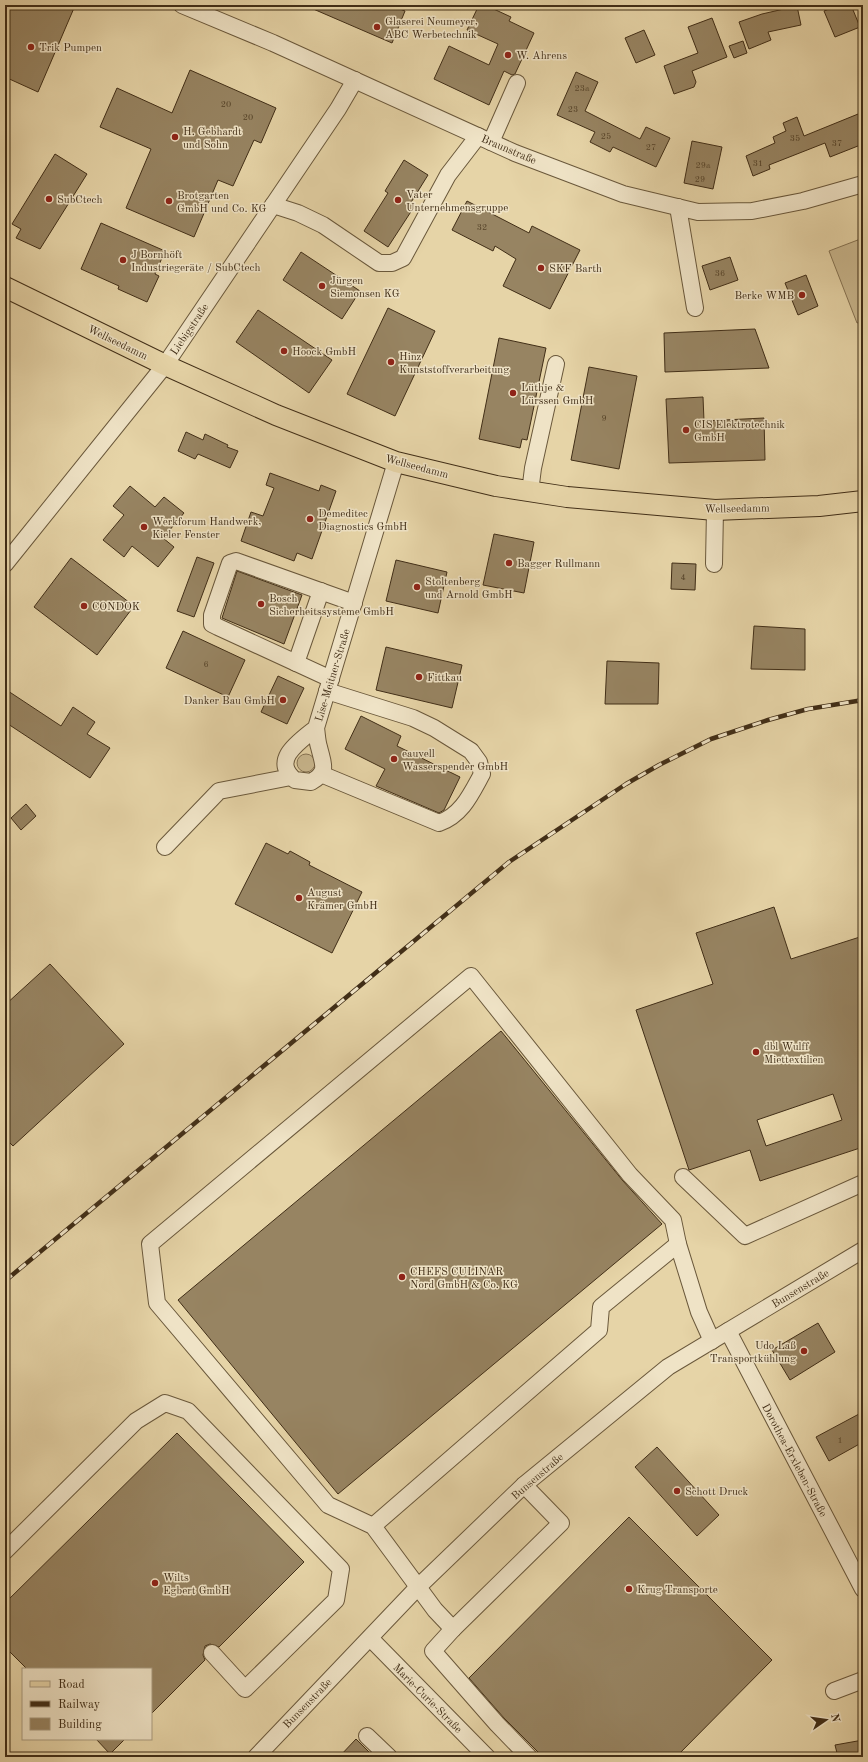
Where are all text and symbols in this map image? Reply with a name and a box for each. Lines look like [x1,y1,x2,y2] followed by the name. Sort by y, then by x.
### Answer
[385,17,478,41] place label: Glaserei Neumeyer, ABC Werbetechnik
[372,22,382,32] marker: Glaserei Neumeyer, ABC Werbetechnik
[26,42,36,52] marker: Trik Pumpen
[39,43,102,54] place label: Trik Pumpen
[503,50,513,60] marker: W. Ahrens
[516,51,567,62] place label: W. Ahrens
[575,84,590,93] house number: 23a
[221,100,231,109] house number: 20
[568,105,578,114] house number: 23
[243,113,253,122] house number: 20
[183,127,242,151] place label: H. Gebhardt und Sohn
[170,132,180,142] marker: H. Gebhardt und Sohn
[601,132,611,141] house number: 25
[479,134,538,167] street label: Braunstraße
[790,134,800,143] house number: 35
[832,139,842,148] house number: 37
[646,143,656,152] house number: 27
[753,159,763,168] house number: 31
[696,161,711,170] house number: 29a
[695,175,705,184] house number: 29
[406,190,508,214] place label: Vater Unternehmensgruppe
[177,191,267,215] place label: Brotgarten GmbH und Co. KG
[44,194,54,204] marker: SubCtech
[57,195,102,206] place label: SubCtech
[393,195,403,205] marker: Vater Unternehmensgruppe
[164,196,174,206] marker: Brotgarten GmbH und Co. KG
[477,223,487,232] house number: 32
[131,250,260,274] place label: J Bornhöft Industriegeräte / SubCtech
[118,255,128,265] marker: J Bornhöft Industriegeräte / SubCtech
[536,263,546,273] marker: SKF Barth
[549,264,602,275] place label: SKF Barth
[715,269,725,278] house number: 36
[330,276,400,300] place label: Jürgen Siemonsen KG
[317,281,327,291] marker: Jürgen Siemonsen KG
[797,290,807,300] marker: Berke WMB
[734,291,794,302] place label: Berke WMB
[169,302,211,358] street label: Liebigstraße
[86,324,149,363] street label: Wellseedamm
[279,346,289,356] marker: Hoock GmbH
[292,347,356,358] place label: Hoock GmbH
[399,352,509,376] place label: Hinz Kunststoffverarbeitung
[386,357,396,367] marker: Hinz Kunststoffverarbeitung
[521,383,594,407] place label: Lüthje & Lürssen GmbH
[508,388,518,398] marker: Lüthje & Lürssen GmbH
[601,414,607,423] house number: 9
[694,420,785,444] place label: CIS Elektrotechnik GmbH
[681,425,691,435] marker: CIS Elektrotechnik GmbH
[384,454,450,481] street label: Wellseedamm
[704,503,770,516] street label: Wellseedamm
[318,509,408,533] place label: Demeditec Diagnostics GmbH
[305,514,315,524] marker: Demeditec Diagnostics GmbH
[152,517,261,541] place label: Werkforum Handwerk, Kieler Fenster
[139,522,149,532] marker: Werkforum Handwerk, Kieler Fenster
[504,558,514,568] marker: Bagger Rullmann
[517,559,600,570] place label: Bagger Rullmann
[680,573,686,582] house number: 4
[425,577,513,601] place label: Stoltenberg und Arnold GmbH
[412,582,422,592] marker: Stoltenberg und Arnold GmbH
[269,594,394,618] place label: Bosch Sicherheitssysteme GmbH
[256,599,266,609] marker: Bosch Sicherheitssysteme GmbH
[79,601,89,611] marker: CONDOK
[92,602,140,613] place label: CONDOK
[314,628,353,723] street label: Lise-Meitner-Straße
[203,660,209,669] house number: 6
[414,672,424,682] marker: Fittkau
[427,673,462,684] place label: Fittkau
[278,695,288,705] marker: Danker Bau GmbH
[184,696,275,707] place label: Danker Bau GmbH
[402,749,509,773] place label: eauvell Wasserspender GmbH
[389,754,399,764] marker: eauvell Wasserspender GmbH
[307,888,378,912] place label: August Krämer GmbH
[294,893,304,903] marker: August Krämer GmbH
[764,1042,824,1066] place label: dbl Wulff Miettextilien
[751,1047,761,1057] marker: dbl Wulff Miettextilien
[410,1267,518,1291] place label: CHEFS CULINAR Nord GmbH & Co. KG
[770,1268,831,1311] street label: Bunsenstraße
[397,1272,407,1282] marker: CHEFS CULINAR Nord GmbH & Co. KG
[710,1341,796,1365] place label: Udo Laß Transportkühlung
[799,1346,809,1356] marker: Udo Laß Transportkühlung
[759,1402,828,1519] street label: Dorothea-Erxleben-Straße
[837,1436,843,1445] house number: 1
[510,1452,566,1502] street label: Bunsenstraße
[672,1486,682,1496] marker: Schott Druck
[685,1487,749,1498] place label: Schott Druck
[163,1573,230,1597] place label: Wilts Egbert GmbH
[150,1578,160,1588] marker: Wilts Egbert GmbH
[624,1584,634,1594] marker: Krug Transporte
[637,1585,718,1596] place label: Krug Transporte
[390,1662,464,1736] street label: Marie-Curie-Straße
[22,1668,152,1740] legend
[282,1677,334,1731] street label: Bunsenstraße
[58,1679,85,1691] text: Road
[58,1699,101,1711] text: Railway
[806,1700,846,1740] north arrow
[828,1713,841,1724] text: N
[58,1719,102,1731] text: Building

